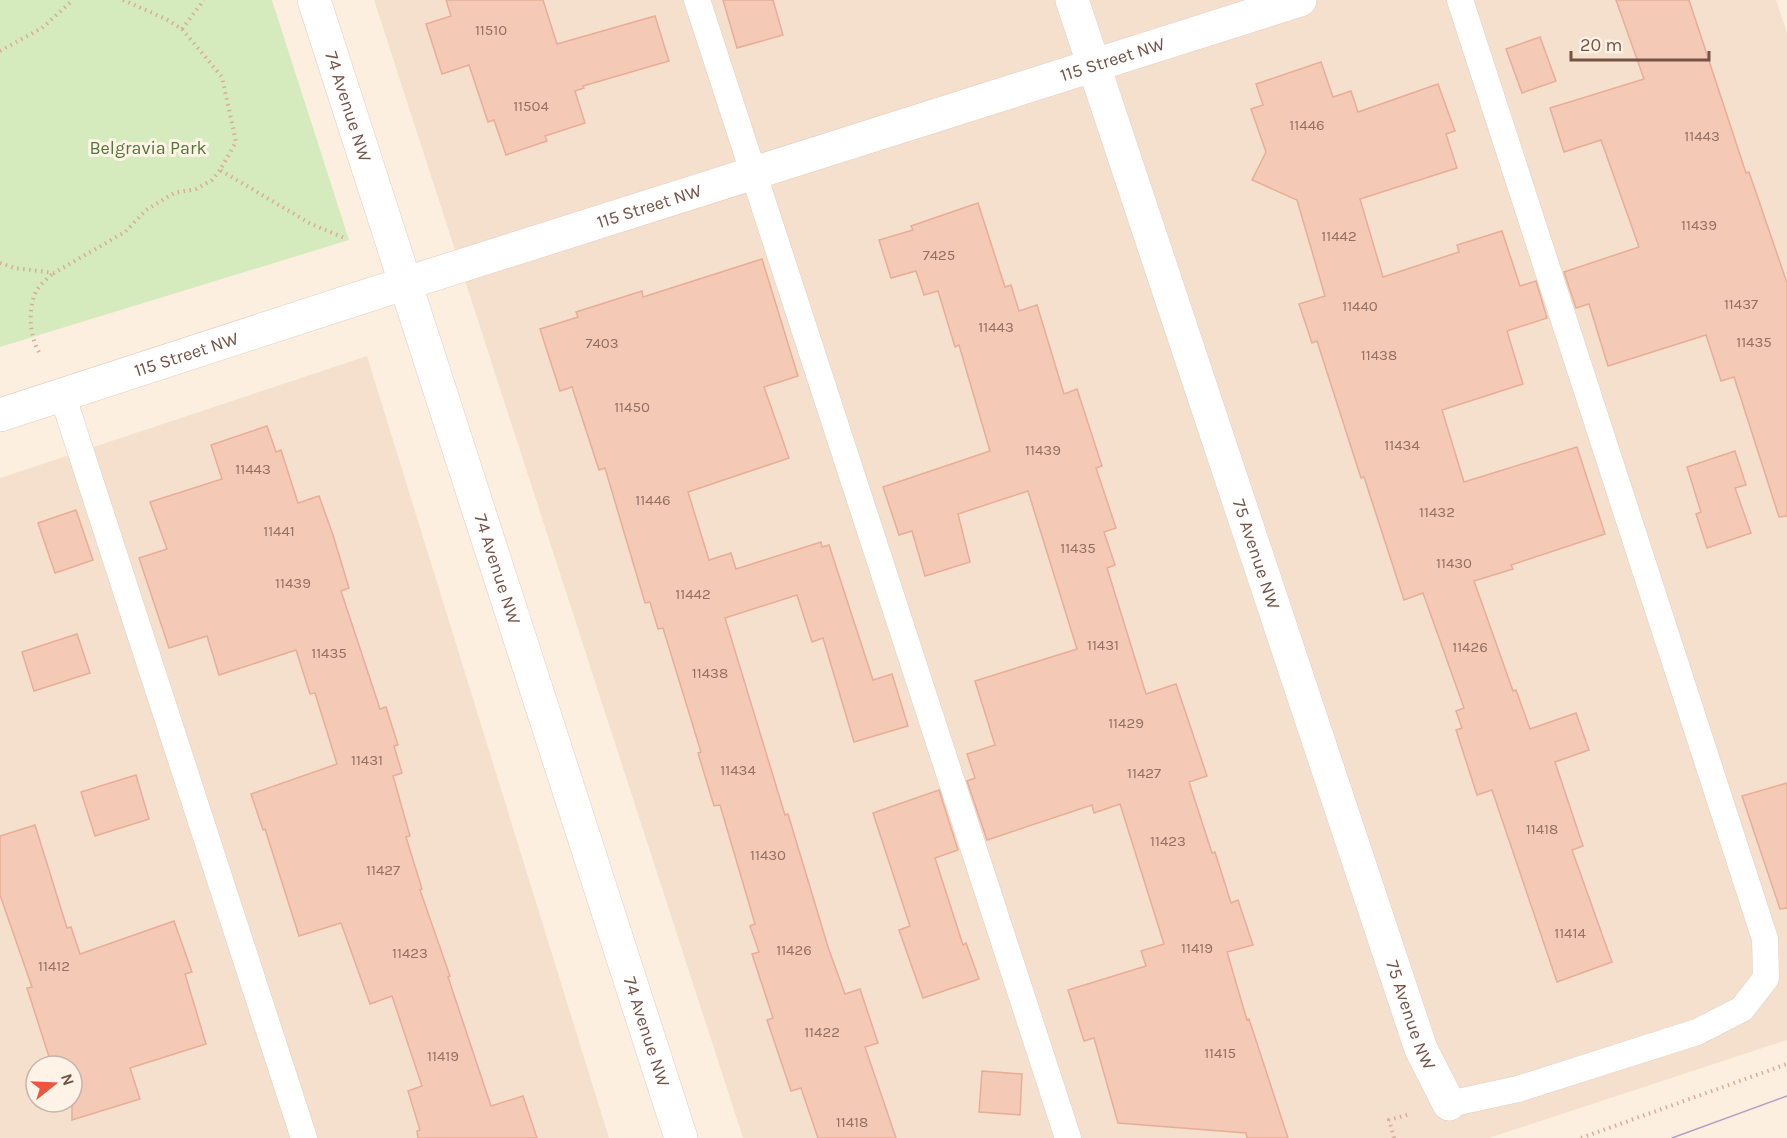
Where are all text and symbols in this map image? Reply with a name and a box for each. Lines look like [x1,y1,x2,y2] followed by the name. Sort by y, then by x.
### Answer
[475,21,507,39] house number: 11510
[1571,24,1709,62] scale bar
[1057,33,1168,86] street label: 115 Street NW
[1580,34,1622,56] text: 20 m
[320,49,376,165] street label: 74 Avenue NW
[513,97,549,115] house number: 11504
[1289,116,1325,134] house number: 11446
[1684,127,1720,145] house number: 11443
[89,137,207,159] park label: Belgravia Park
[594,179,704,233] street label: 115 Street NW
[1681,216,1717,234] house number: 11439
[1321,227,1357,245] house number: 11442
[923,246,955,264] house number: 7425
[1724,295,1758,313] house number: 11437
[1342,297,1378,315] house number: 11440
[978,318,1014,336] house number: 11443
[131,327,241,382] street label: 115 Street NW
[1736,333,1772,351] house number: 11435
[585,334,619,352] house number: 7403
[1361,346,1397,364] house number: 11438
[614,398,650,416] house number: 11450
[1384,436,1420,454] house number: 11434
[1025,441,1061,459] house number: 11439
[235,460,271,478] house number: 11443
[635,491,671,509] house number: 11446
[1228,496,1285,612] street label: 75 Avenue NW
[1419,503,1455,521] house number: 11432
[469,511,526,627] street label: 74 Avenue NW
[263,522,295,540] house number: 11441
[1060,539,1096,557] house number: 11435
[1436,554,1472,572] house number: 11430
[275,574,311,592] house number: 11439
[675,585,711,603] house number: 11442
[1087,636,1119,654] house number: 11431
[1452,638,1488,656] house number: 11426
[311,644,347,662] house number: 11435
[692,664,728,682] house number: 11438
[1108,714,1144,732] house number: 11429
[351,751,383,769] house number: 11431
[720,761,756,779] house number: 11434
[1127,764,1161,782] house number: 11427
[1526,820,1558,838] house number: 11418
[1150,832,1186,850] house number: 11423
[750,846,786,864] house number: 11430
[366,861,400,879] house number: 11427
[1554,924,1586,942] house number: 11414
[1181,939,1213,957] house number: 11419
[776,941,812,959] house number: 11426
[392,944,428,962] house number: 11423
[38,957,70,975] house number: 11412
[1381,957,1441,1074] street label: 75 Avenue NW
[619,974,675,1090] street label: 74 Avenue NW
[804,1023,840,1041] house number: 11422
[1204,1044,1236,1062] house number: 11415
[427,1047,459,1065] house number: 11419
[24,1054,84,1114] north arrow
[57,1071,79,1088] text: N
[836,1113,868,1131] house number: 11418

